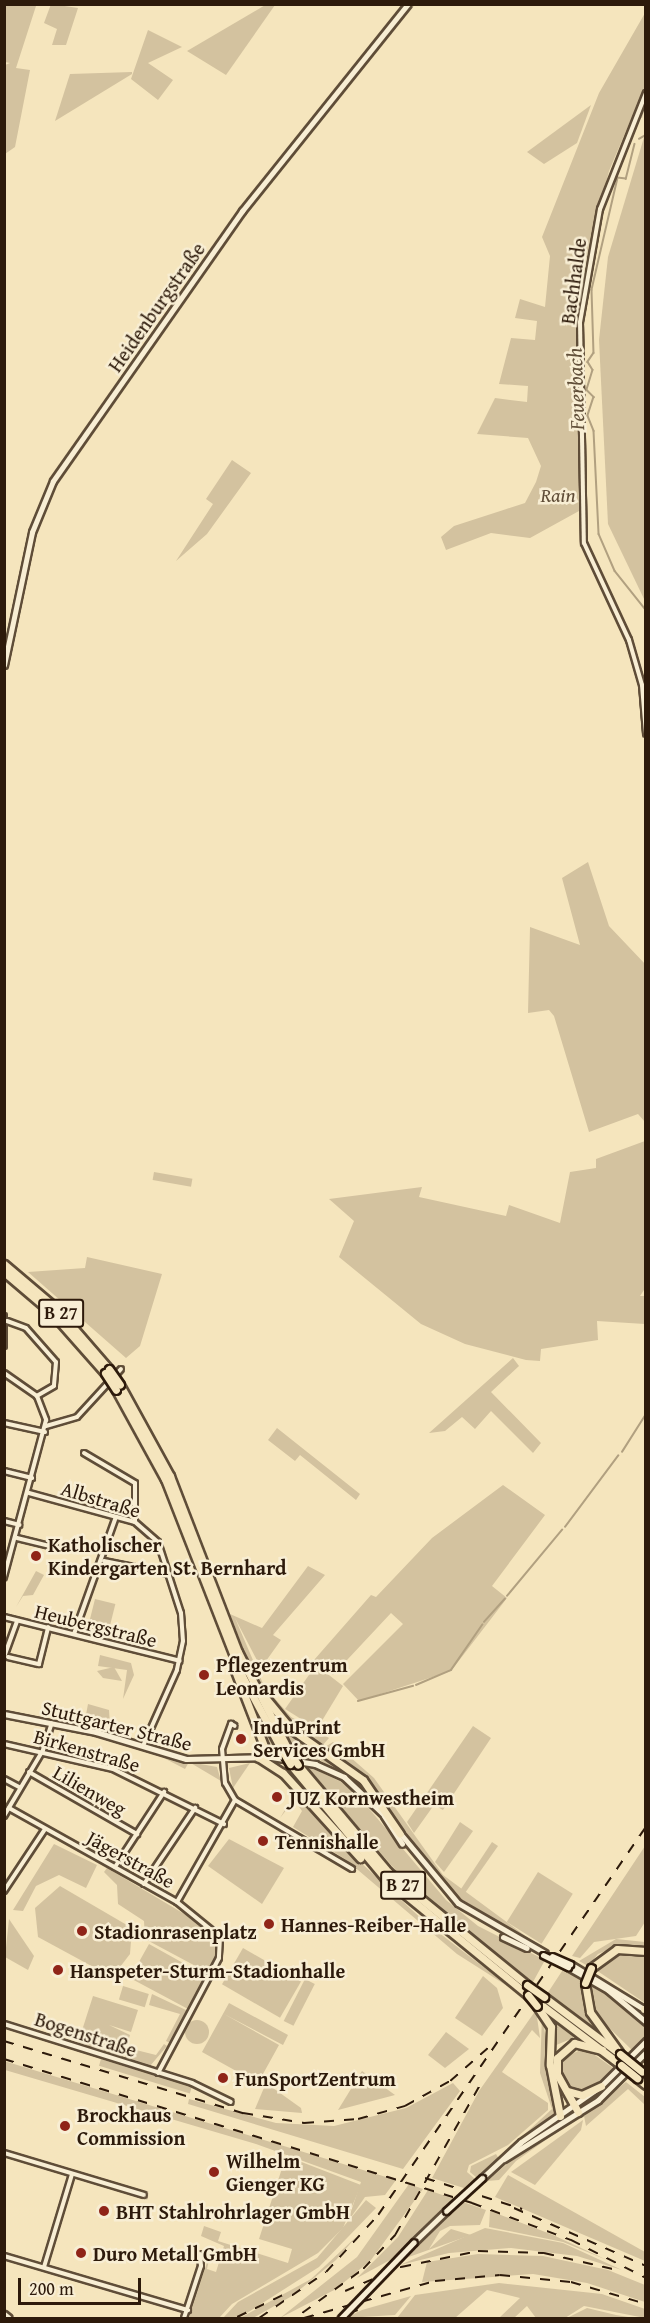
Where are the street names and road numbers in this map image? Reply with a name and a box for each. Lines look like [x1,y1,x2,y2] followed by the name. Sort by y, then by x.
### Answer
[555,236,591,326] street label: Bachhalde
[102,238,210,376] street label: Heidenburgstraße
[37,1298,85,1328] road number: B 27
[58,1476,144,1522] street label: Albstraße
[32,1598,160,1652] street label: Heubergstraße
[39,1695,195,1755] street label: Stuttgarter Straße
[31,1723,143,1777] street label: Birkenstraße
[49,1760,131,1820] street label: Lilienweg
[83,1825,179,1893] street label: Jägerstraße
[379,1870,427,1900] road number: B 27
[32,2006,140,2062] street label: Bogenstraße

